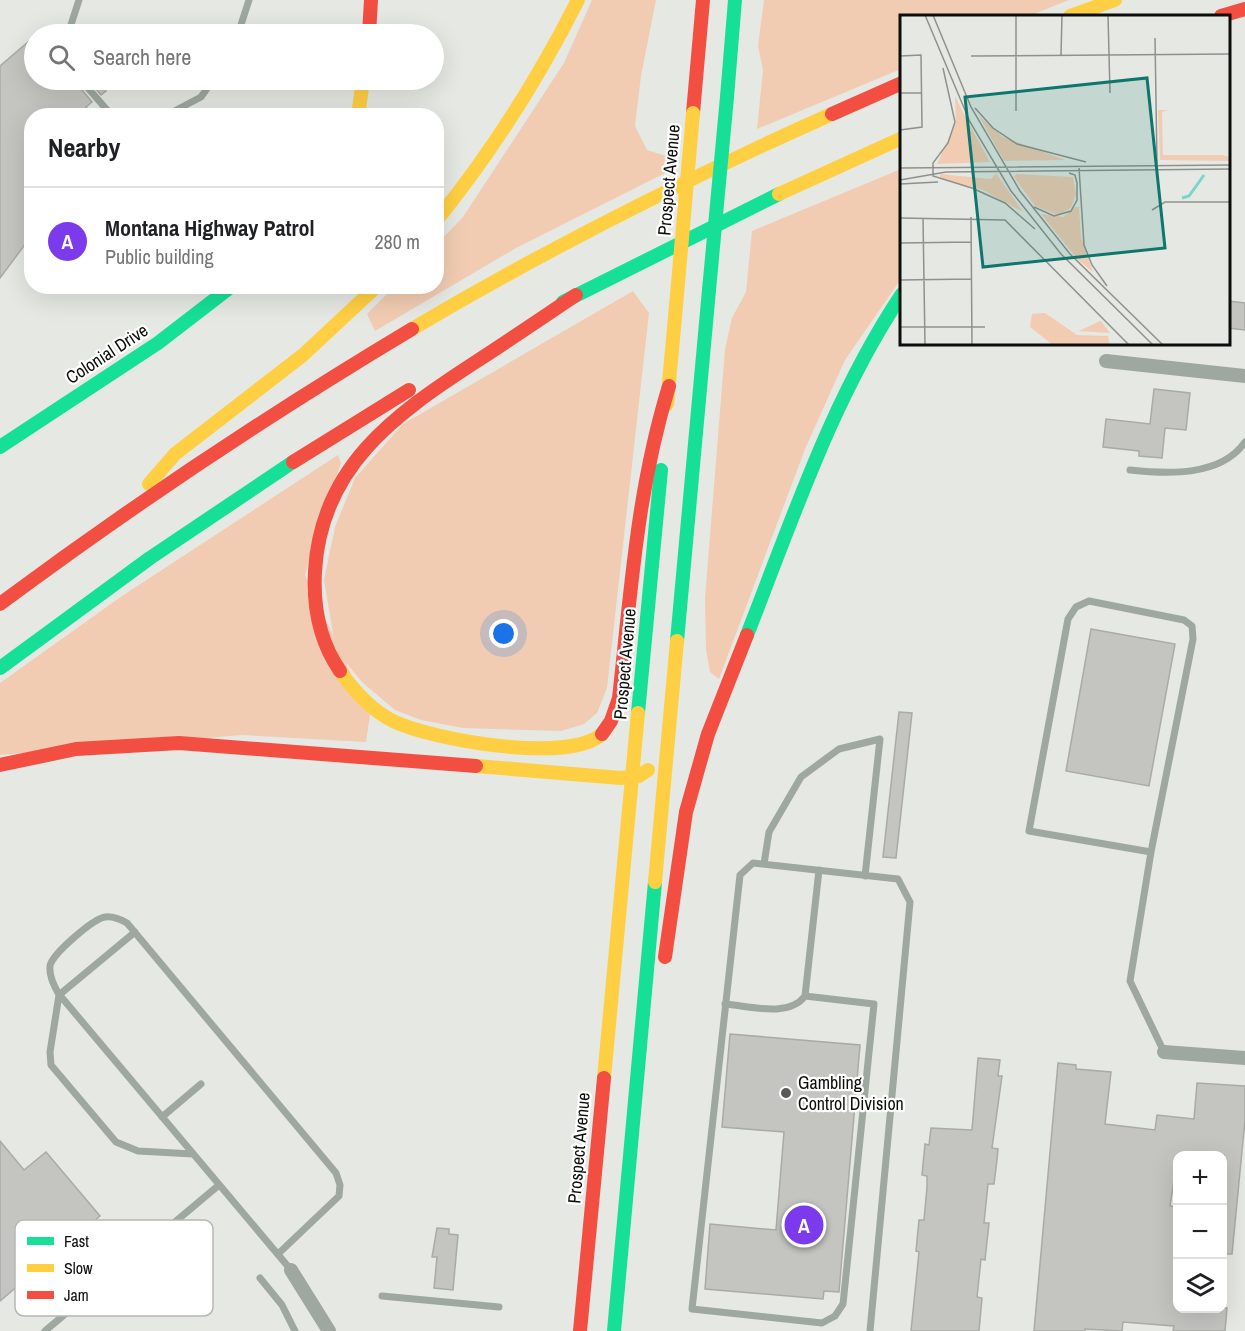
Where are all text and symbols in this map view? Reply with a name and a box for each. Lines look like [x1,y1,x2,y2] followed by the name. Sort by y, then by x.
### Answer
[900,15,1230,345] inset map
[24,24,444,90] search box
[45,41,78,74] icon: search
[93,42,191,72] text: Search here
[651,123,686,237] street label: Prospect Avenue
[48,130,120,165] text: Nearby
[105,213,315,243] text: Montana Highway Patrol
[62,228,73,255] text: A
[374,228,420,255] text: 280 m
[105,243,214,270] text: Public building
[61,318,153,390] street label: Colonial Drive
[607,607,642,721] street label: Prospect Avenue
[489,619,518,648] your location
[798,1070,904,1116] place label: Gambling Control Division
[779,1086,793,1100] marker: Gambling Control Division
[561,1091,596,1205] street label: Prospect Avenue
[1173,1151,1227,1313] map controls
[1173,1151,1227,1205] button: +
[784,1202,824,1248] pin: A
[1173,1205,1227,1259] button: −
[15,1220,213,1316] legend
[64,1230,89,1252] text: Fast
[64,1257,93,1279] text: Slow
[1173,1259,1227,1313] button: layers
[64,1284,89,1306] text: Jam

